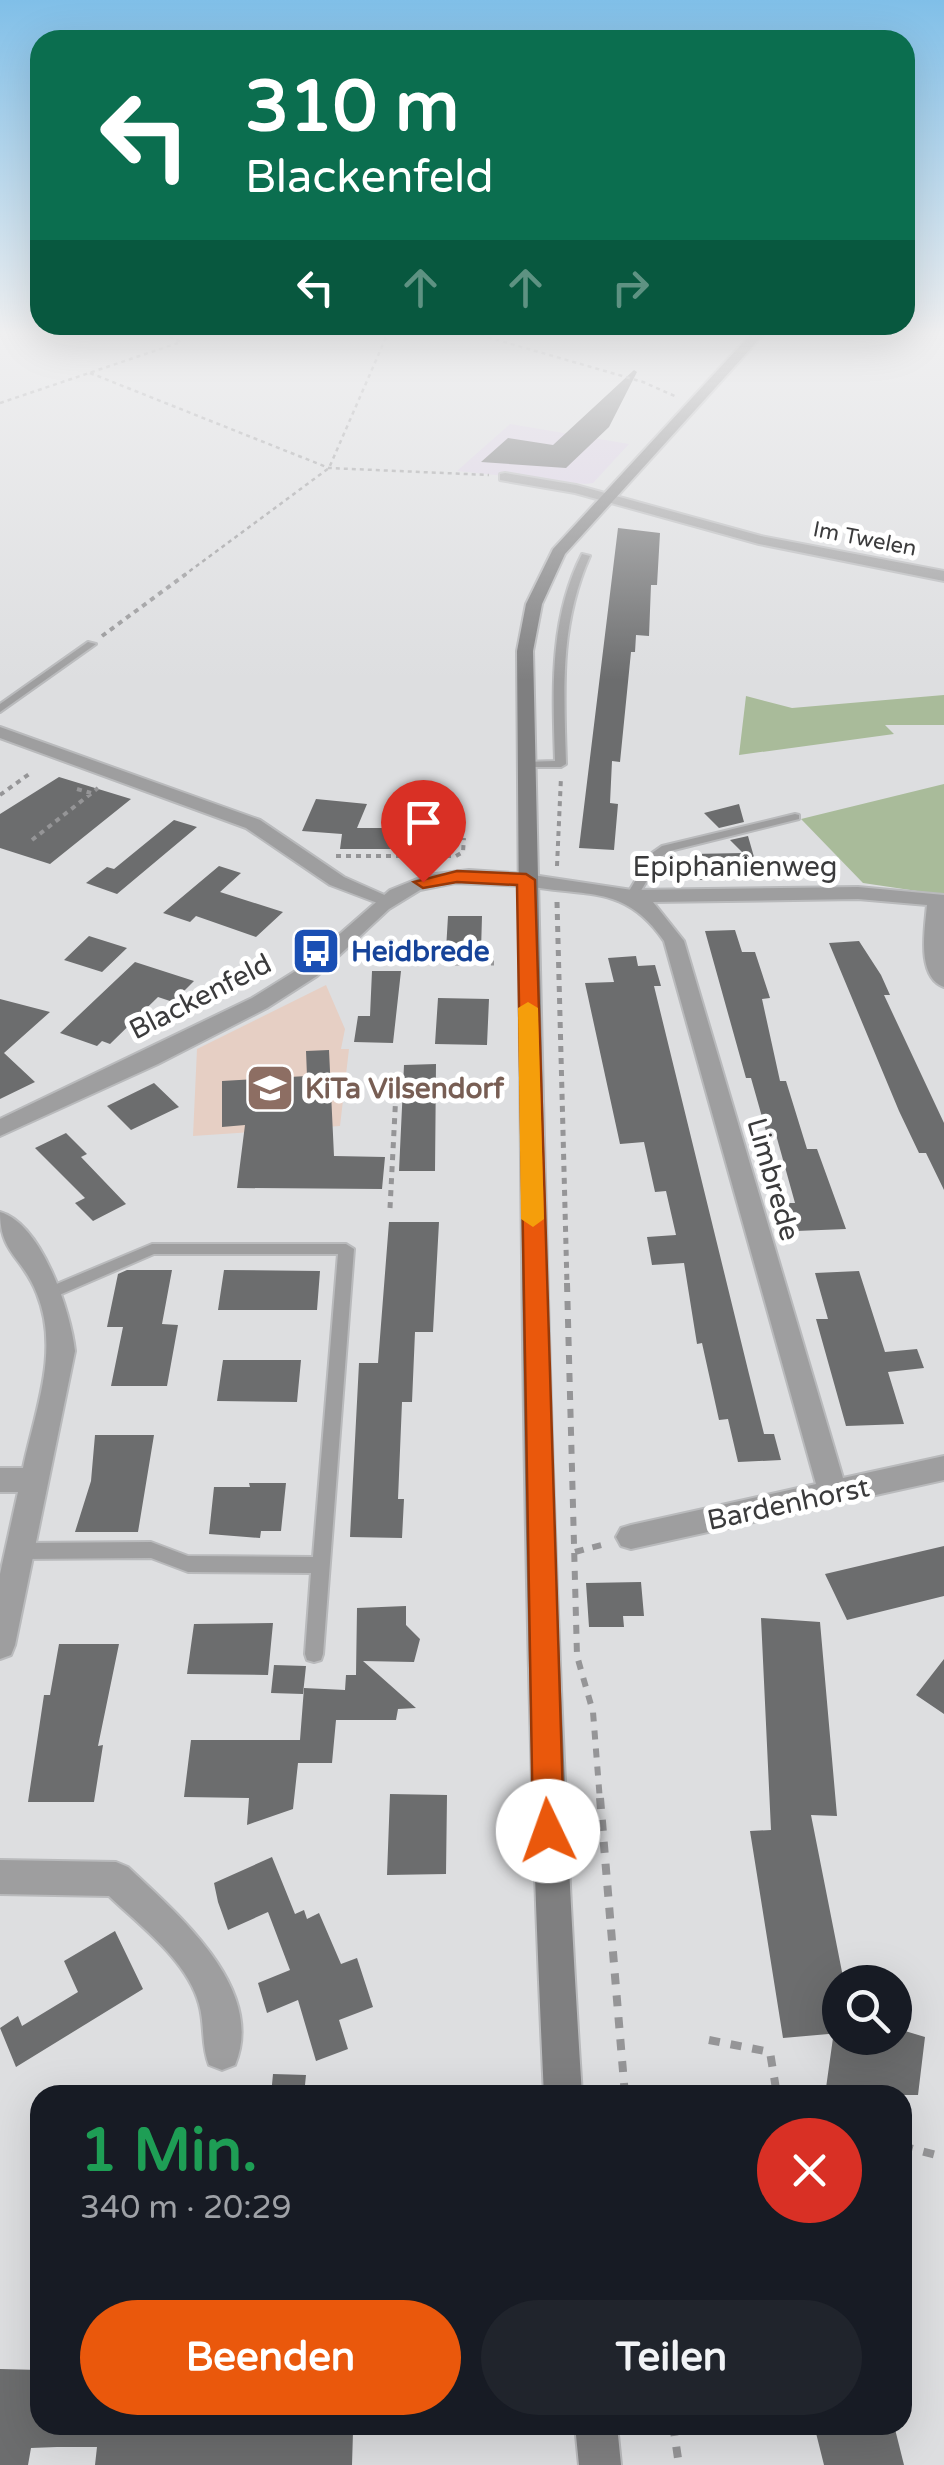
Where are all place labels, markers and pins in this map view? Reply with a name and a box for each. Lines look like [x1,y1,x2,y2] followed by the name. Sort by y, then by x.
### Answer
[381,780,466,883] pin
[290,925,342,977] bus stop icon: Heidbrede
[351,935,490,969] place label: Heidbrede
[244,1062,296,1114] school or university icon: KiTa Vilsendorf
[305,1072,505,1106] place label: KiTa Vilsendorf

